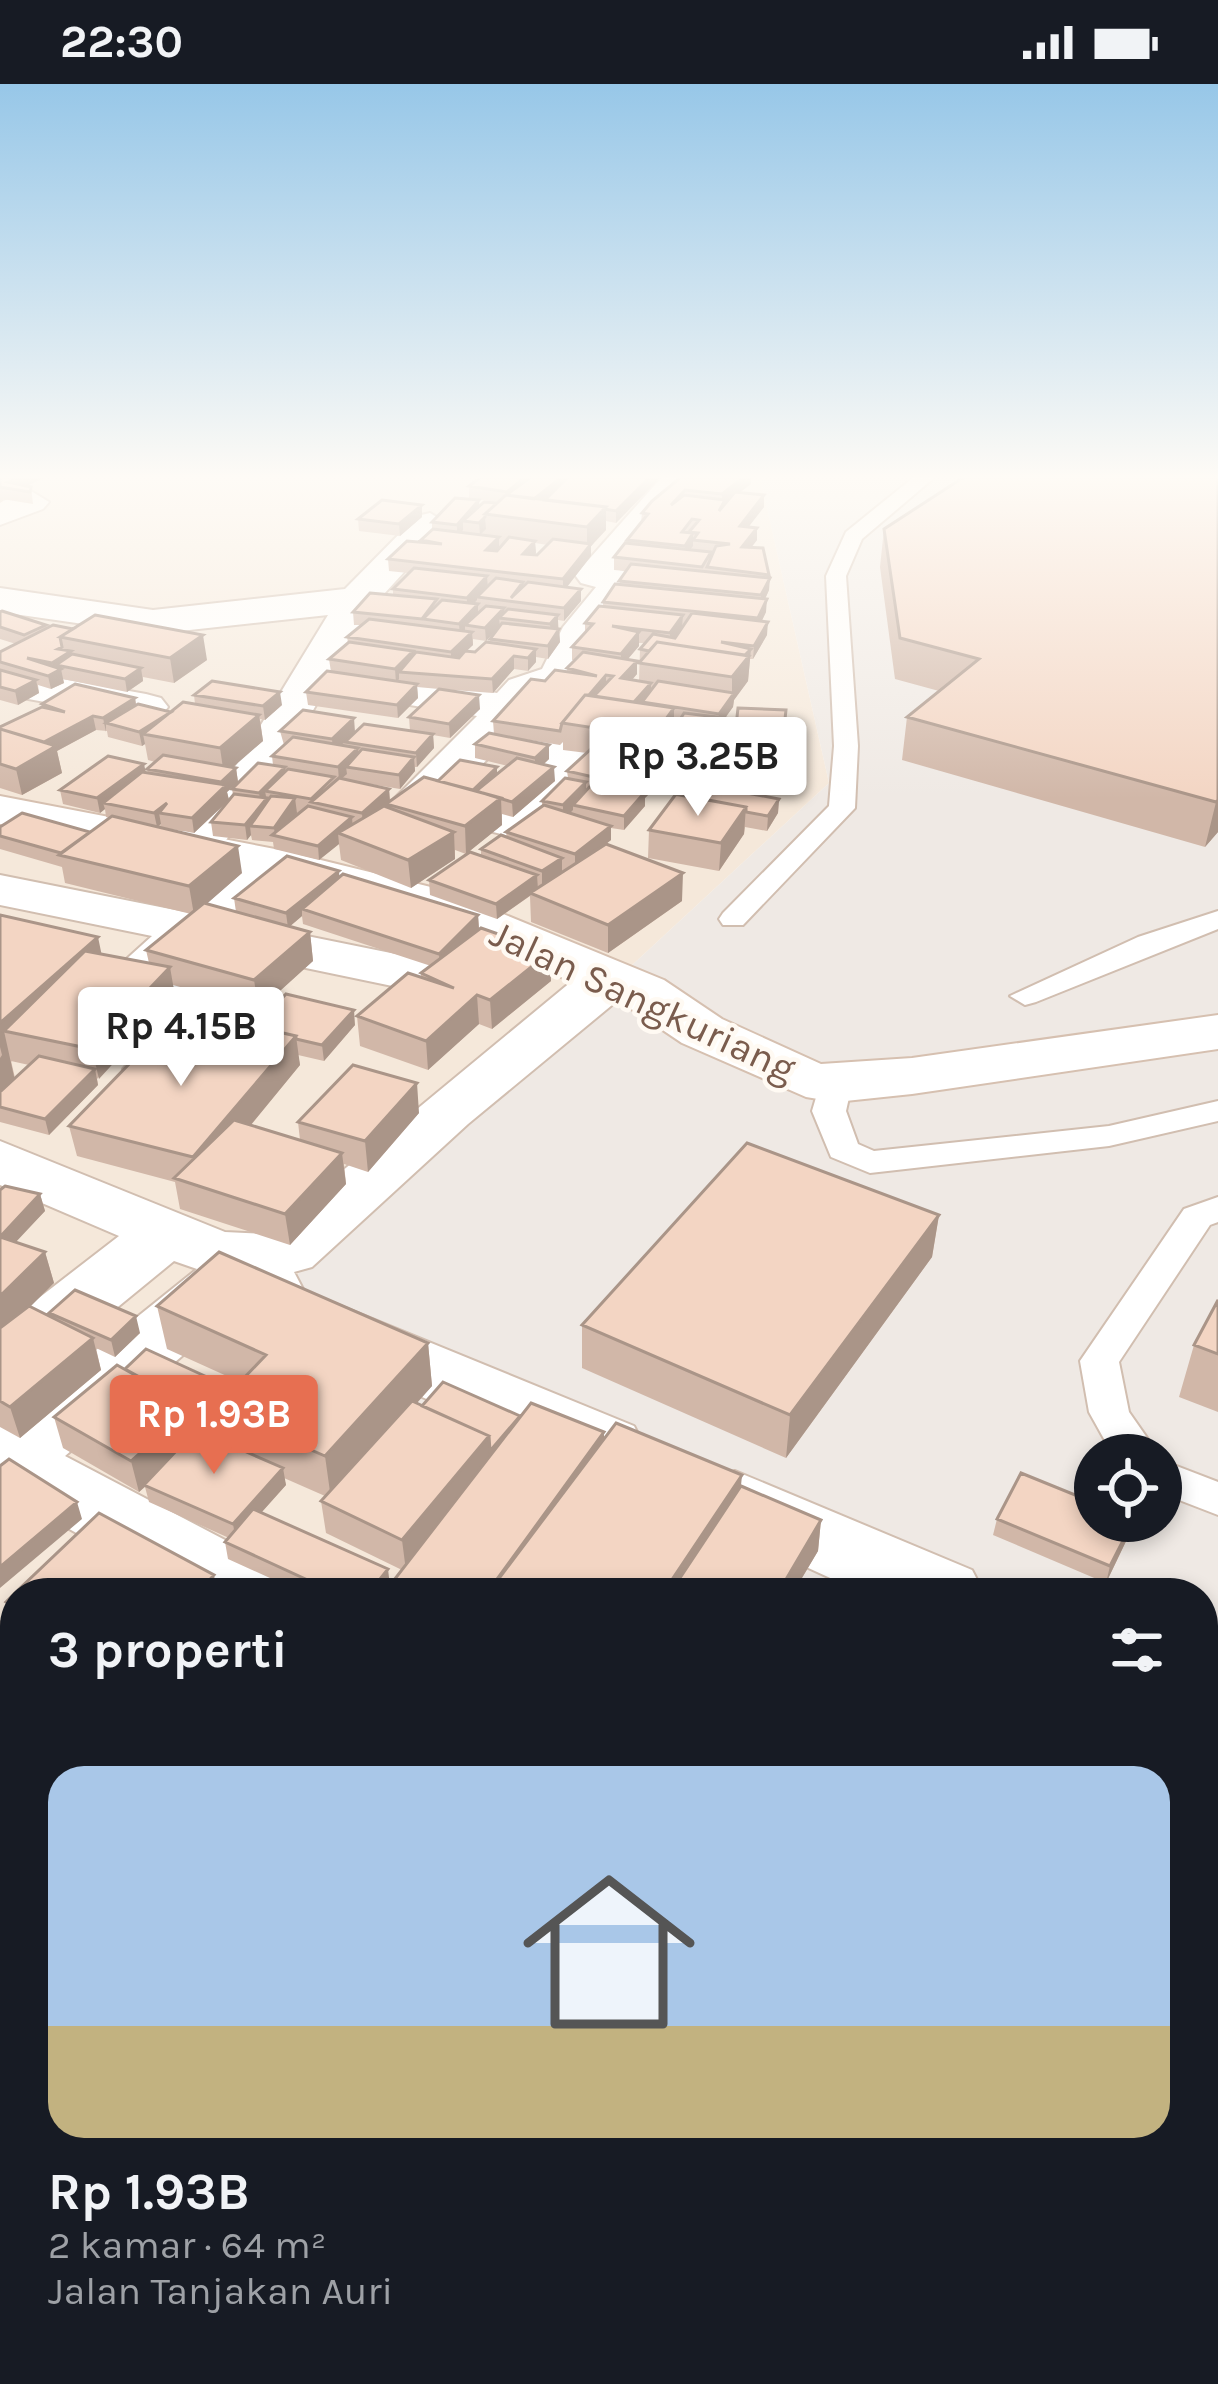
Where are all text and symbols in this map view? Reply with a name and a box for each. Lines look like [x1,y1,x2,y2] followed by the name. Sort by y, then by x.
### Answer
[60,16,183,68] text: 22:30
[574,717,822,819] pin: Rp 3.25B
[617,733,779,779] text: Rp 3.25B
[483,910,803,1092] street label: Jalan Sangkuriang
[57,987,305,1089] pin: Rp 4.15B
[105,1003,257,1049] text: Rp 4.15B
[90,1375,338,1477] pin: Rp 1.93B
[137,1391,291,1437] text: Rp 1.93B
[1074,1434,1182,1542] map controls
[1074,1434,1182,1542] button: locate
[1104,1617,1170,1683] icon: filters
[48,1620,288,1680] text: 3 properti
[501,1844,717,2060] icon: home
[48,2162,250,2222] text: Rp 1.93B
[48,2222,326,2268] text: 2 kamar · 64 m²
[48,2268,393,2314] text: Jalan Tanjakan Auri

